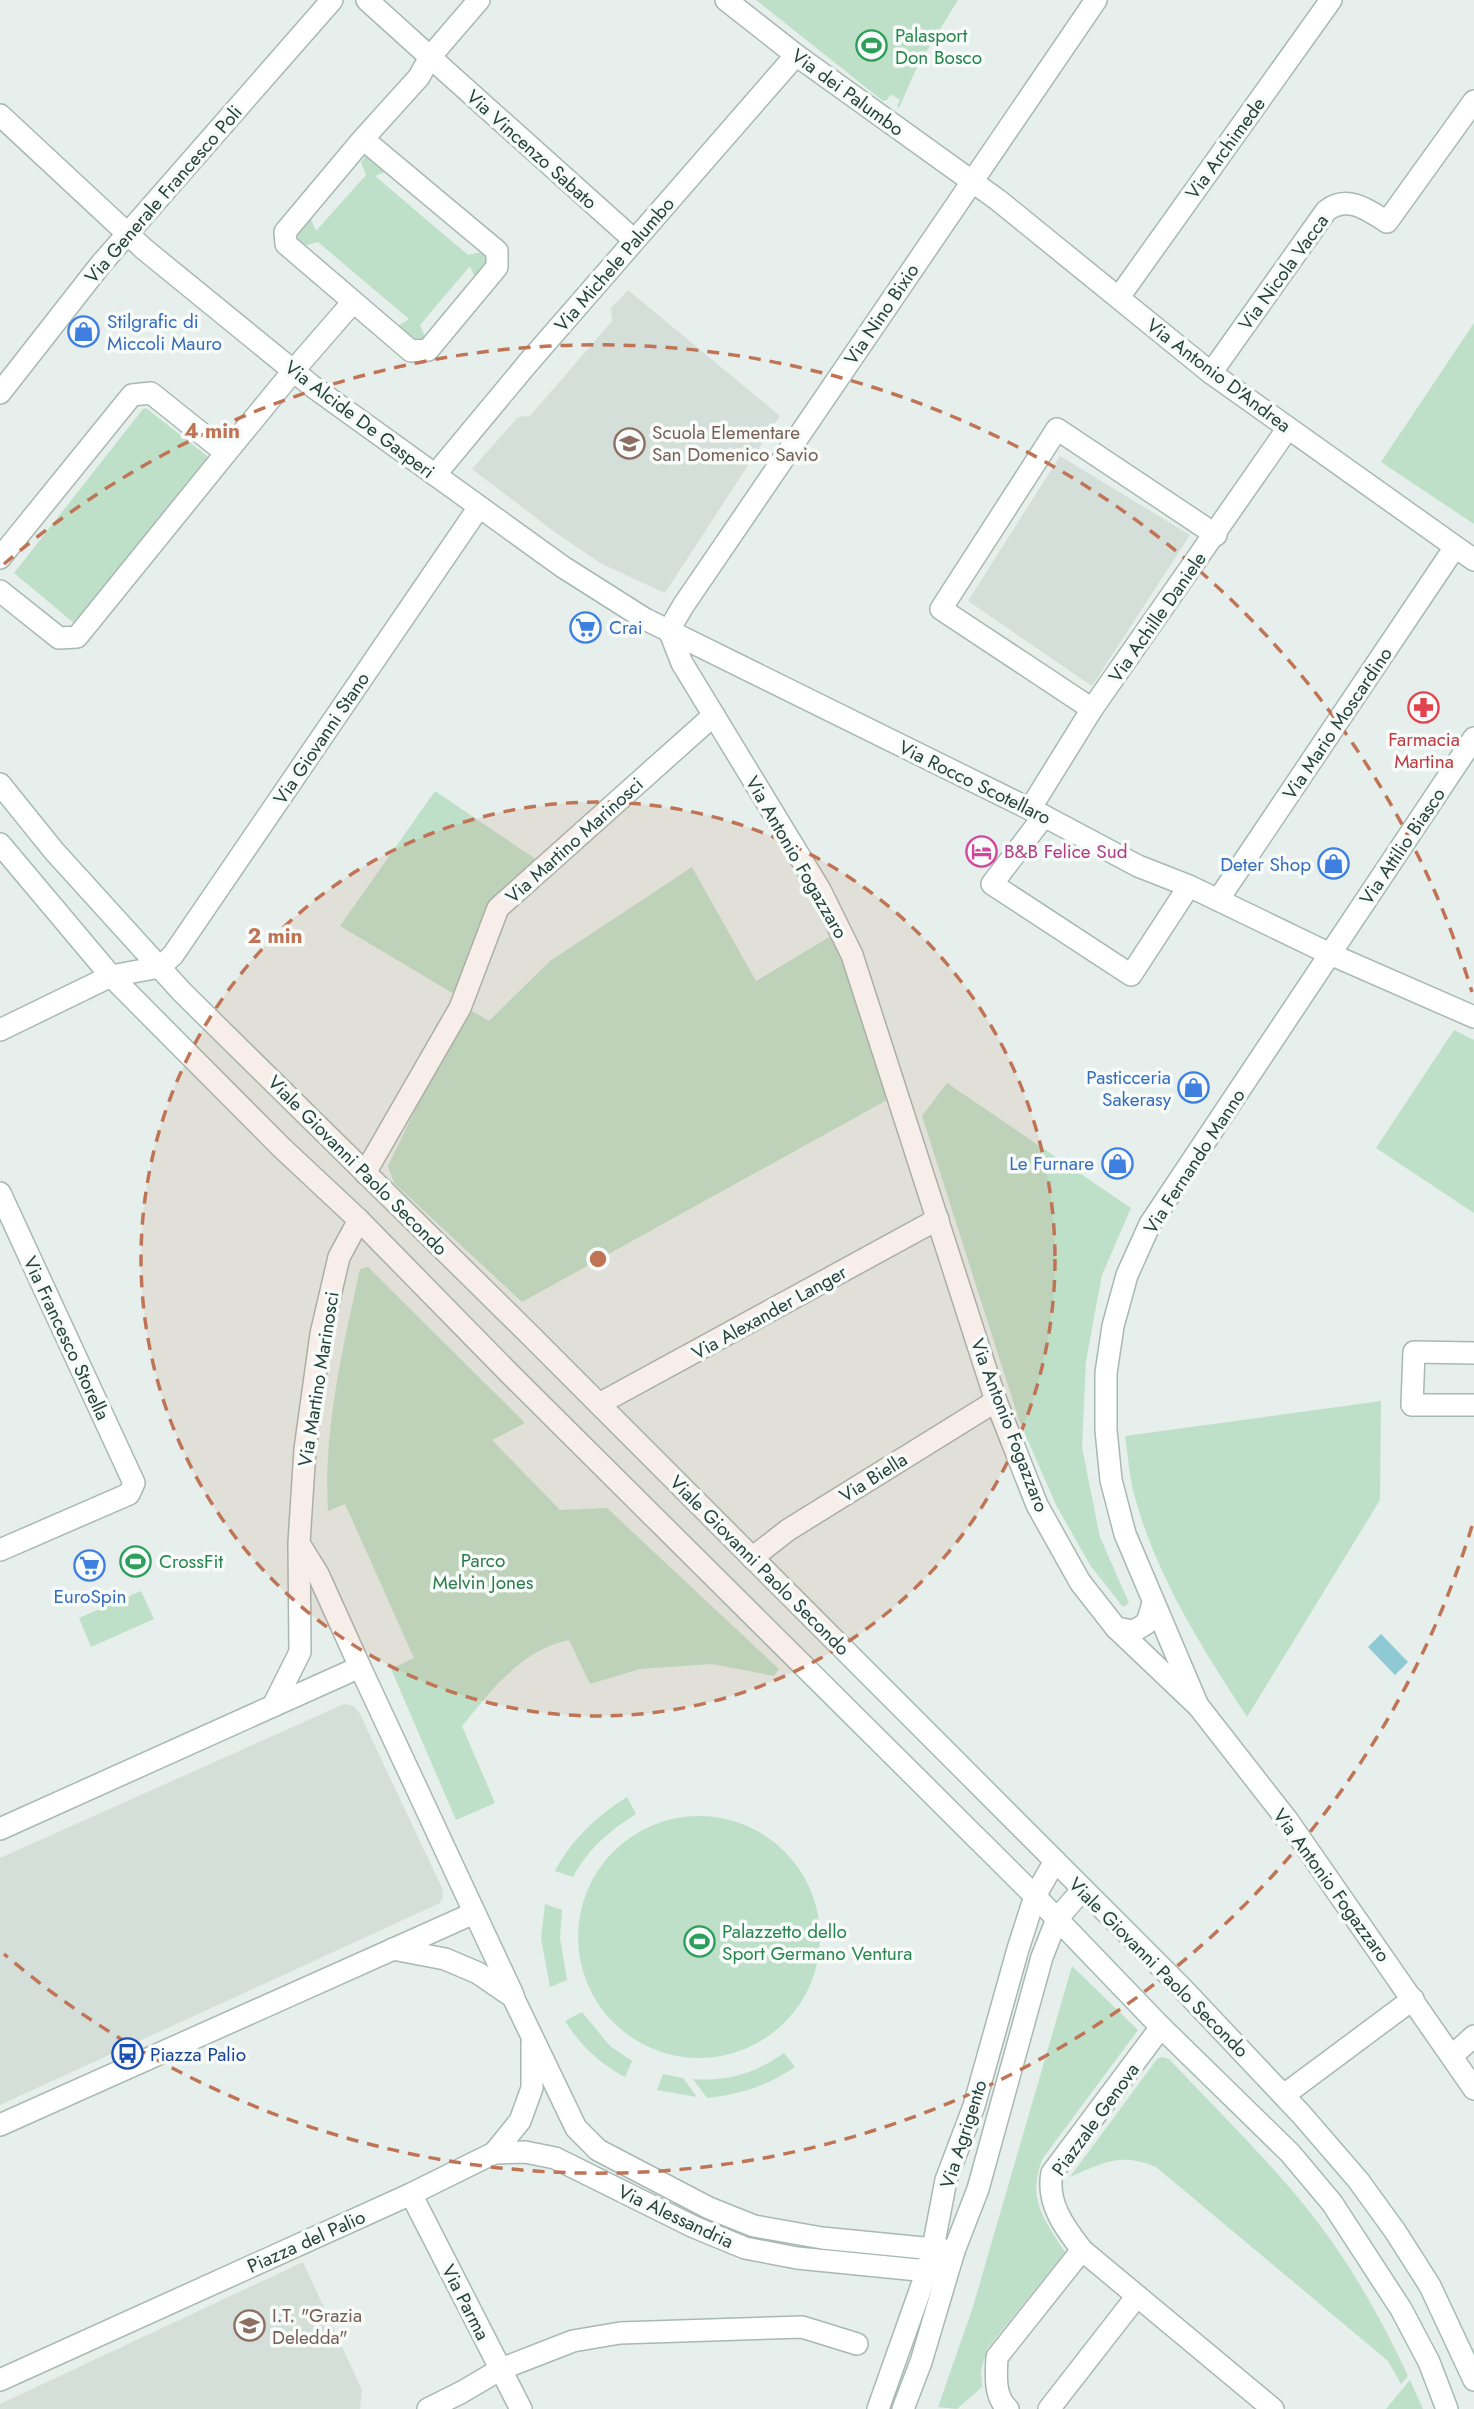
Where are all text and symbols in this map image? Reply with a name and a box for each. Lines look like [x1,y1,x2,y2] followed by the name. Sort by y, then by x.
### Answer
[895,22,982,71] place label: Palasport Don Bosco
[855,29,889,63] sports icon: Palasport Don Bosco
[786,42,909,142] street label: Via dei Palumbo
[460,83,603,215] street label: Via Vincenzo Sabato
[1179,92,1272,205] street label: Via Archimede
[78,99,248,289] street label: Via Generale Francesco Poli
[548,191,681,338] street label: Via Michele Palumbo
[1232,209,1335,336] street label: Via Nicola Vacca
[838,258,925,370] street label: Via Nino Bixio
[107,308,222,357] place label: Stilgrafic di Miccoli Mauro
[1141,312,1297,439] street label: Via Antonio D'Andrea
[67,315,101,349] shop icon: Stilgrafic di Miccoli Mauro
[279,354,440,485] street label: Via Alcide De Gasperi
[184,416,240,446] text: 4 min
[652,419,818,468] place label: Scuola Elementare San Domenico Savio
[612,426,646,460] school or university icon: Scuola Elementare San Domenico Savio
[1102,546,1213,688] street label: Via Achille Daniele
[569,610,603,644] supermarket icon: Crai
[609,614,643,641] place label: Crai
[1276,642,1399,805] street label: Via Mario Moscardino
[267,667,376,810] street label: Via Giovanni Stano
[1407,691,1441,725] pharmacy icon: Farmacia Martina
[1388,726,1460,775] place label: Farmacia Martina
[894,734,1055,831] street label: Via Rocco Scotellaro
[500,771,649,910] street label: Via Martino Marinosci
[739,771,854,944] street label: Via Antonio Fogazzaro
[1353,782,1452,910] street label: Via Attilio Biasco
[964,834,998,868] hotel icon: B&B Felice Sud
[1004,838,1128,865] place label: B&B Felice Sud
[1317,847,1351,881] shop icon: Deter Shop
[1220,851,1311,878] place label: Deter Shop
[247,921,303,951] text: 2 min
[1086,1064,1172,1113] place label: Pasticceria Sakerasy
[261,1069,454,1262] street label: Viale Giovanni Paolo Secondo
[1177,1071,1211,1105] shop icon: Pasticceria Sakerasy
[1137,1083,1252,1239] street label: Via Fernando Manno
[1100,1146,1134,1180] shop icon: Le Furnare
[1009,1150,1094,1177] place label: Le Furnare
[586,1247,610,1271] centre of rings
[17,1252,116,1425] street label: Via Francesco Storella
[687,1258,852,1366] street label: Via Alexander Langer
[291,1290,346,1469] street label: Via Martino Marinosci
[964,1335,1055,1516] street label: Via Antonio Fogazzaro
[834,1446,912,1509] street label: Via Biella
[663,1469,856,1662] street label: Viale Giovanni Paolo Secondo
[119,1544,153,1578] sports icon: CrossFit
[433,1547,534,1596] park label: Parco Melvin Jones
[73,1548,107,1582] supermarket icon: EuroSpin
[159,1548,223,1575] place label: CrossFit
[53,1583,127,1610] place label: EuroSpin
[1267,1803,1397,1968] street label: Via Antonio Fogazzaro
[1062,1871,1255,2064] street label: Viale Giovanni Paolo Secondo
[722,1918,912,1967] place label: Palazzetto dello Sport Germano Ventura
[682,1925,716,1959] sports icon: Palazzetto dello Sport Germano Ventura
[110,2037,144,2071] bus stop icon: Piazza Palio
[150,2041,246,2068] place label: Piazza Palio
[1045,2057,1146,2181] street label: Piazzale Genova
[933,2076,994,2192] street label: Via Agrigento
[613,2178,738,2255] street label: Via Alessandria
[243,2203,370,2280] street label: Piazza del Palio
[435,2260,496,2345] street label: Via Parma
[272,2302,362,2351] place label: I.T. "Grazia Deledda"
[232,2309,266,2343] school or university icon: I.T. "Grazia Deledda"

